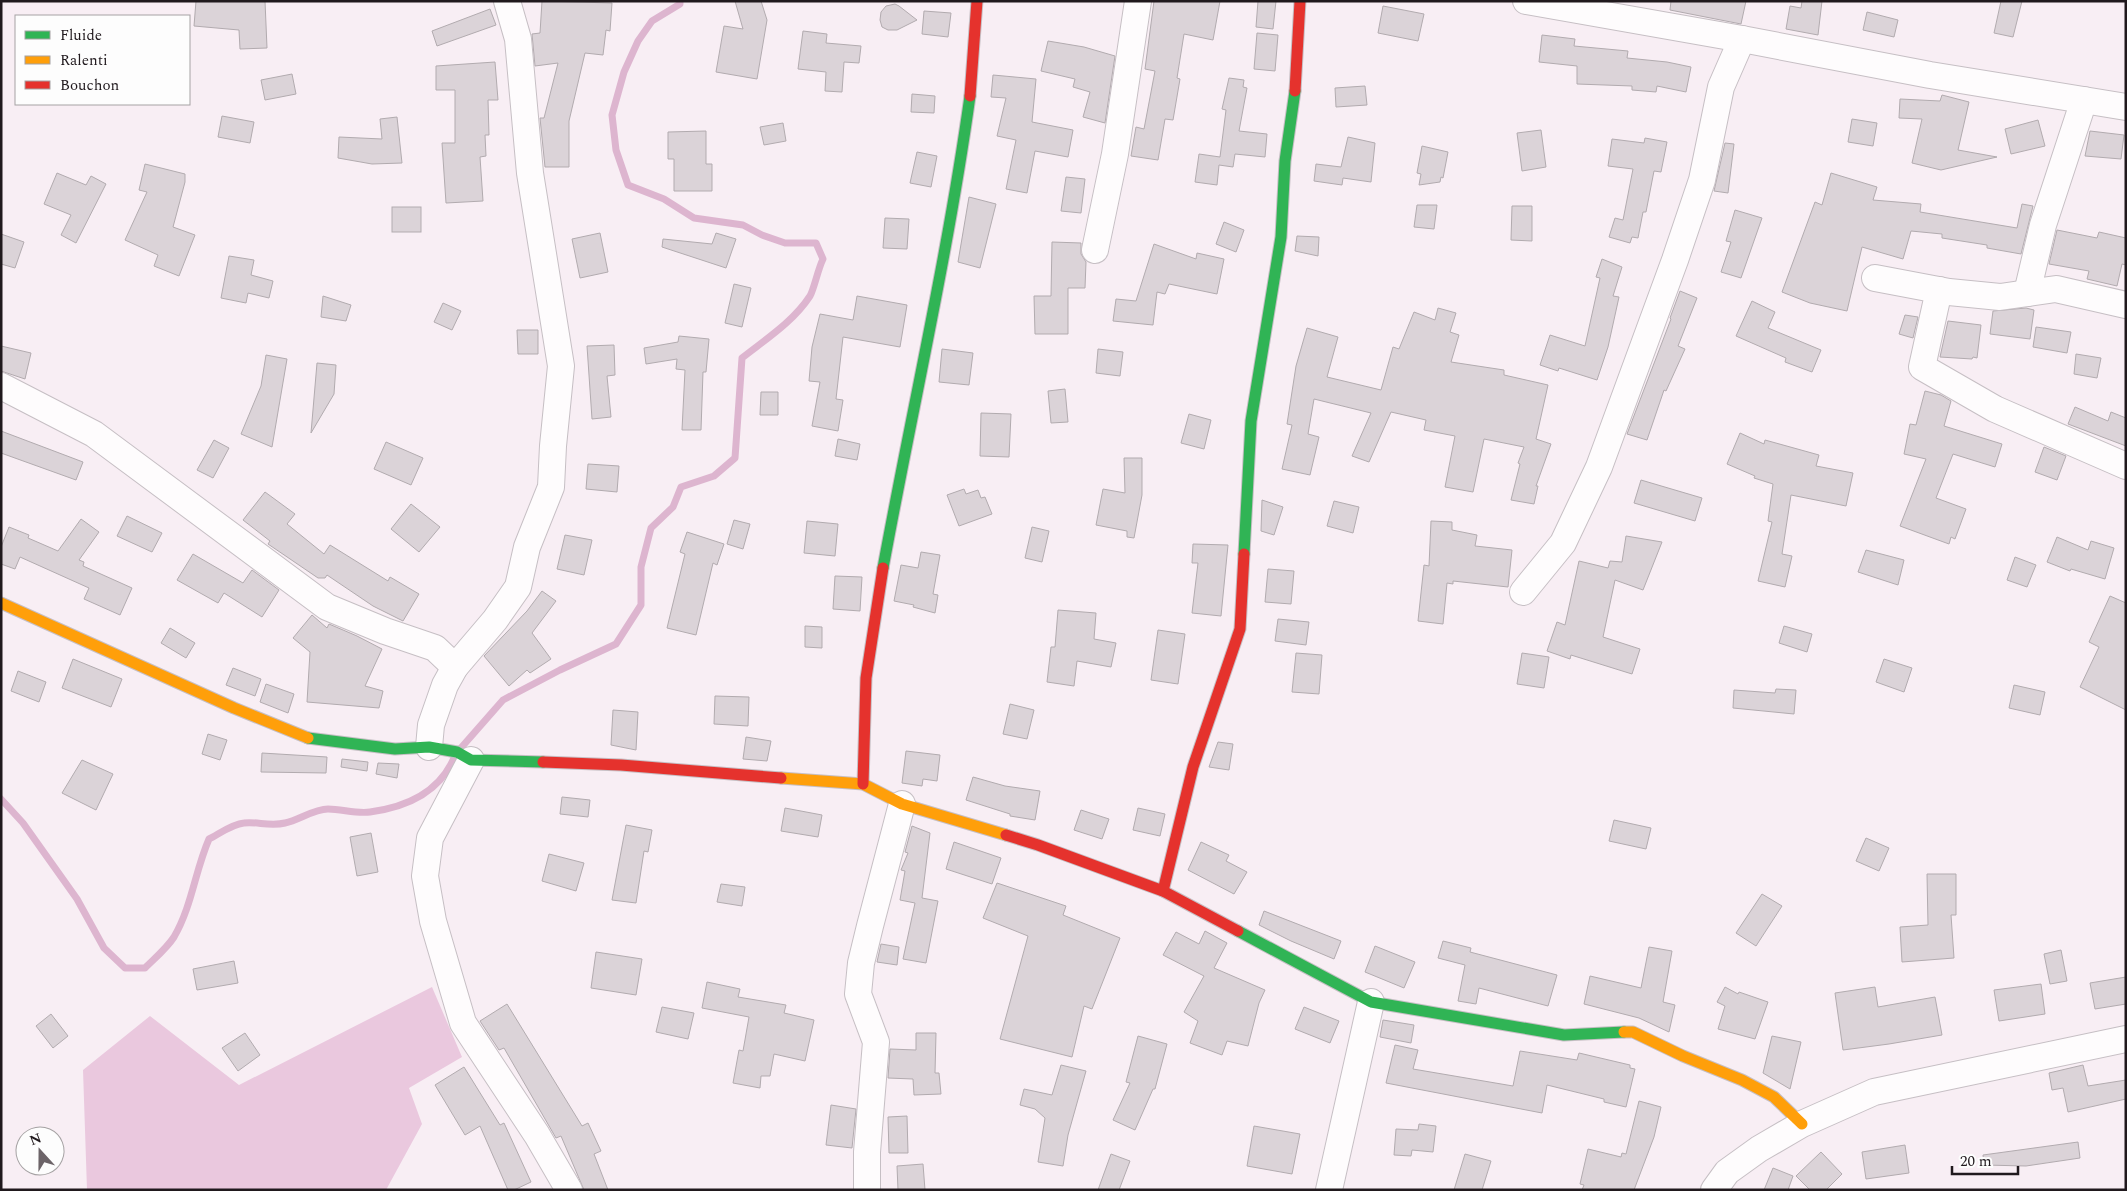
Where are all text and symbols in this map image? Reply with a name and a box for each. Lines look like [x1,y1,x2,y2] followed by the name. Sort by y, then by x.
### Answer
[15,15,190,105] legend
[60,24,102,47] text: Fluide
[60,49,108,72] text: Ralenti
[60,74,120,97] text: Bouchon
[15,1126,65,1176] north arrow
[26,1127,45,1151] text: N
[1952,1144,2018,1176] scale bar
[1960,1150,1992,1173] text: 20 m

